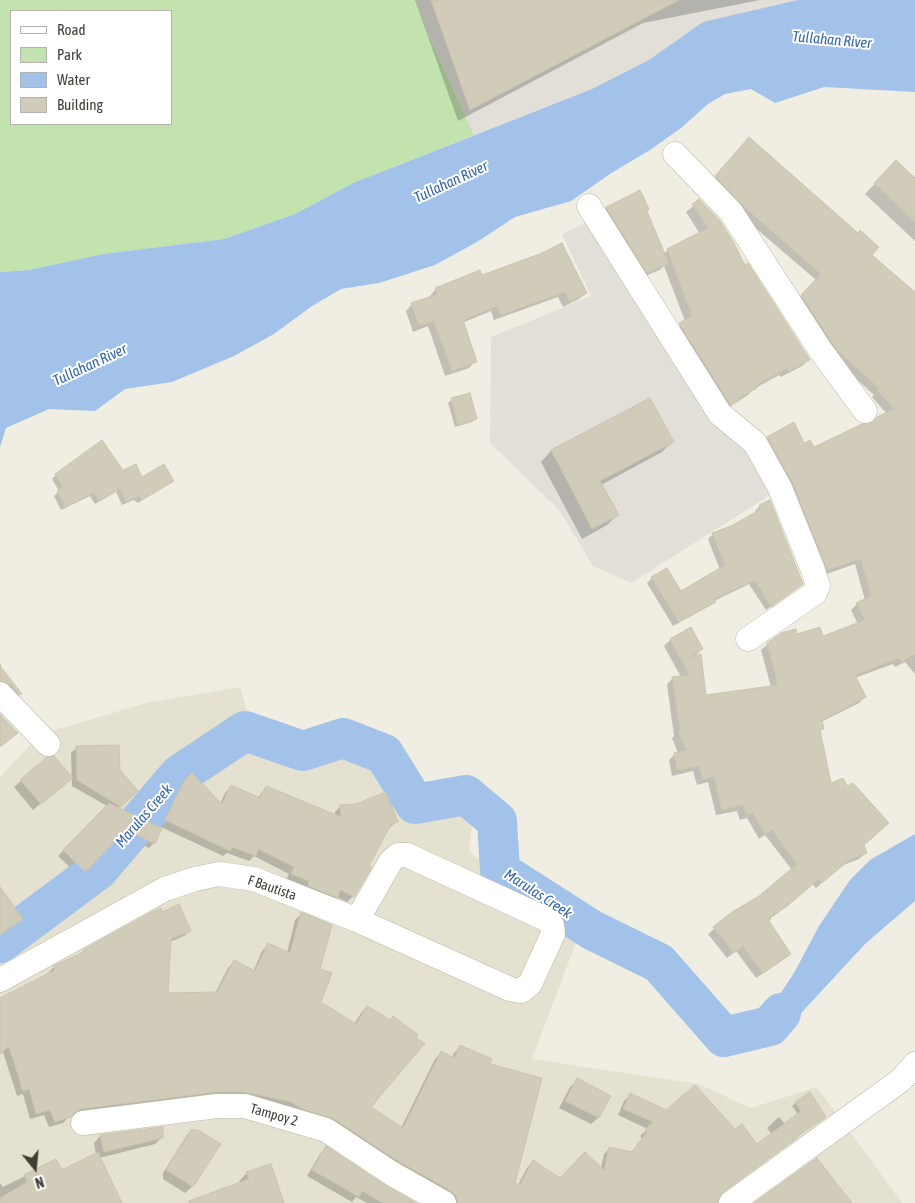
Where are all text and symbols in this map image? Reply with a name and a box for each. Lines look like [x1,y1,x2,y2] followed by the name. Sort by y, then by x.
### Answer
[10,10,172,125] legend
[57,21,86,38] text: Road
[792,28,872,52] water label: Tullahan River
[57,46,82,63] text: Park
[57,71,90,88] text: Water
[57,96,103,113] text: Building
[411,157,491,207] water label: Tullahan River
[50,340,130,390] water label: Tullahan River
[112,781,176,851] water label: Marulas Creek
[501,865,575,923] water label: Marulas Creek
[246,872,298,904] street label: F Bautista
[248,1100,300,1130] street label: Tampoy 2
[10,1143,60,1193] north arrow
[33,1173,46,1191] text: N

